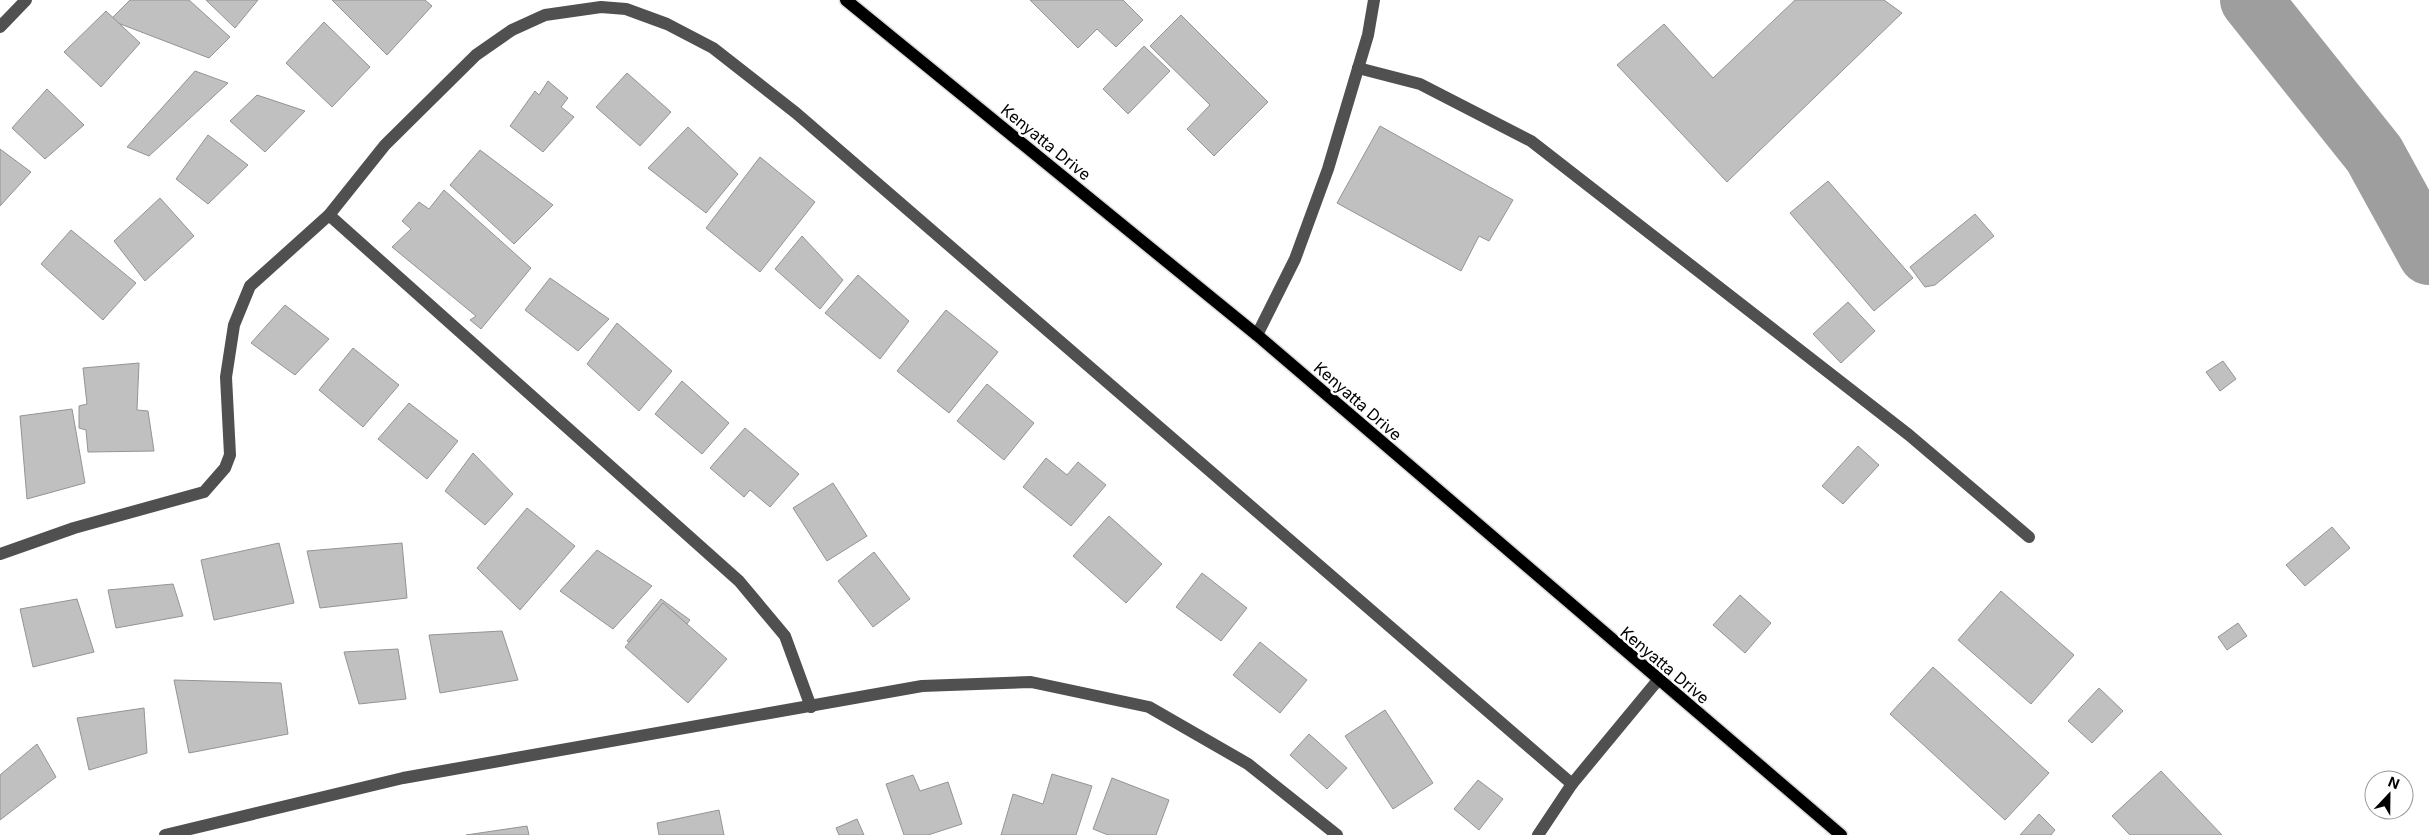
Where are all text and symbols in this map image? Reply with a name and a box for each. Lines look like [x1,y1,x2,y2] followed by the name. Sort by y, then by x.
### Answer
[997,100,1095,184] street label: Kenyatta Drive
[1310,357,1406,445] street label: Kenyatta Drive
[1616,622,1714,708] street label: Kenyatta Drive
[2364,770,2414,820] north arrow
[2386,773,2402,792] text: N

